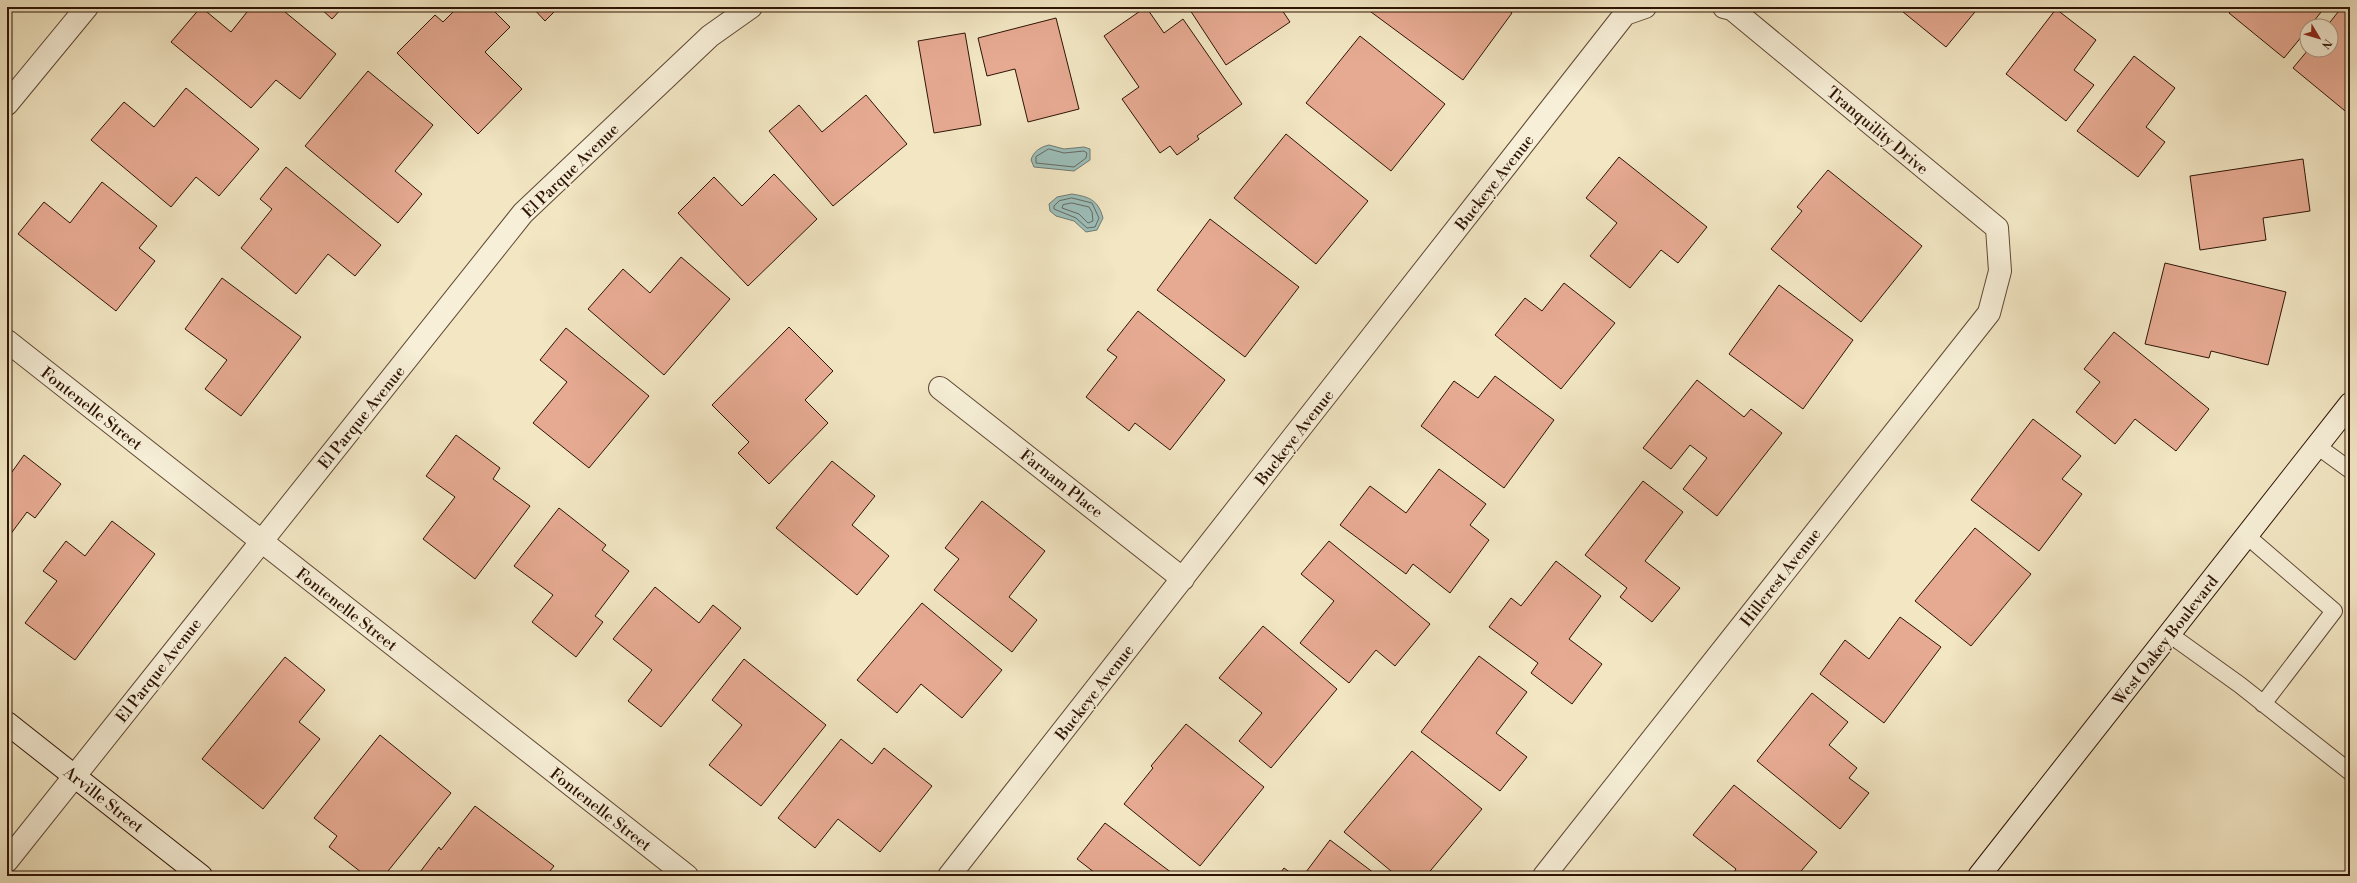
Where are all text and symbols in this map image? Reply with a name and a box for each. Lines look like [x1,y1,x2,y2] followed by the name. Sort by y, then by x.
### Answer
[2299,18,2339,58] north arrow
[2318,36,2334,52] text: N
[1822,82,1932,179] street label: Tranquility Drive
[518,119,623,222] street label: El Parque Avenue
[1450,131,1538,235] street label: Buckeye Avenue
[314,362,410,473] street label: El Parque Avenue
[37,363,146,455] street label: Fontenelle Street
[1250,386,1338,490] street label: Buckeye Avenue
[1016,445,1107,522] street label: Farnam Place
[1736,524,1825,631] street label: Hillcrest Avenue
[292,564,401,656] street label: Fontenelle Street
[2108,572,2223,710] street label: West Oakey Boulevard
[112,614,206,727] street label: El Parque Avenue
[1050,641,1138,745] street label: Buckeye Avenue
[59,762,148,837] street label: Arville Street
[546,764,655,856] street label: Fontenelle Street

